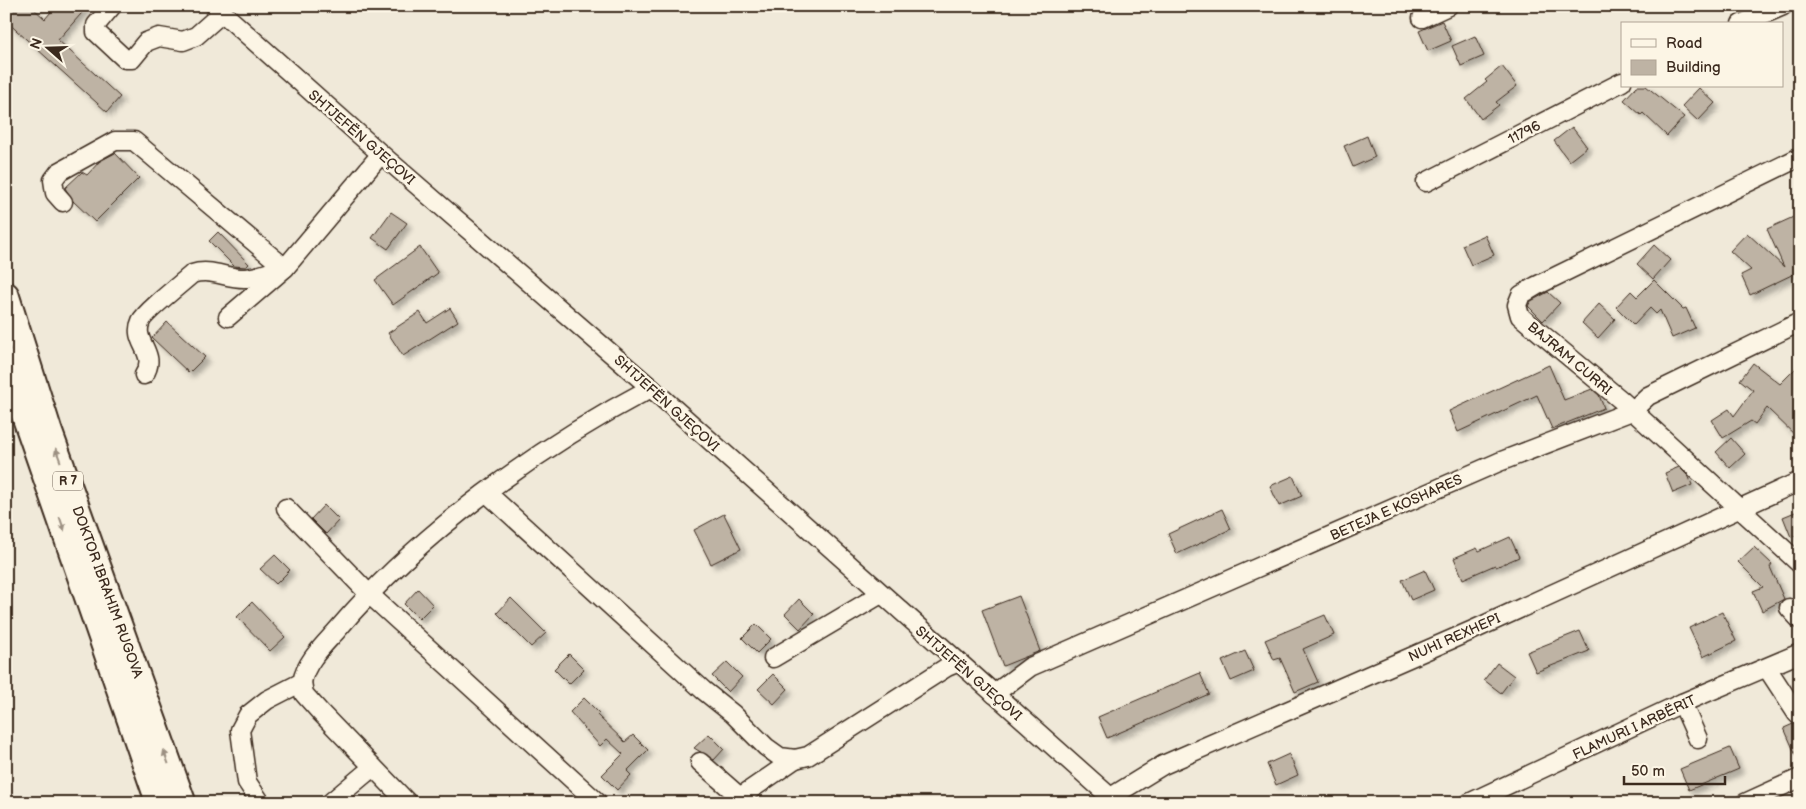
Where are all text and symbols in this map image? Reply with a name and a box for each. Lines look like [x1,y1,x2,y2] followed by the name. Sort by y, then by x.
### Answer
[22,22,72,72] north arrow
[1621,22,1784,88] legend
[1666,34,1702,53] text: Road
[26,36,46,52] text: N
[1666,58,1721,77] text: Building
[305,86,419,188] street label: SHTJEFËN GJEÇOVI
[1505,117,1544,148] street label: 11796
[1524,318,1615,398] street label: BAJRAM CURRI
[611,351,723,455] street label: SHTJEFËN GJEÇOVI
[54,447,62,462] one-way arrow
[1327,471,1465,544] street label: BETEJA E KOSHARES
[53,472,83,491] road number: R 7
[68,504,147,681] street label: DOKTOR IBRAHIM RUGOVA
[58,517,66,532] one-way arrow
[1406,610,1503,665] street label: NUHI REXHEPI
[912,622,1026,724] street label: SHTJEFËN GJEÇOVI
[1570,690,1699,763] street label: FLAMURI I ARBËRIT
[162,749,170,764] one-way arrow
[1624,754,1725,786] scale bar
[1631,762,1665,781] text: 50 m

